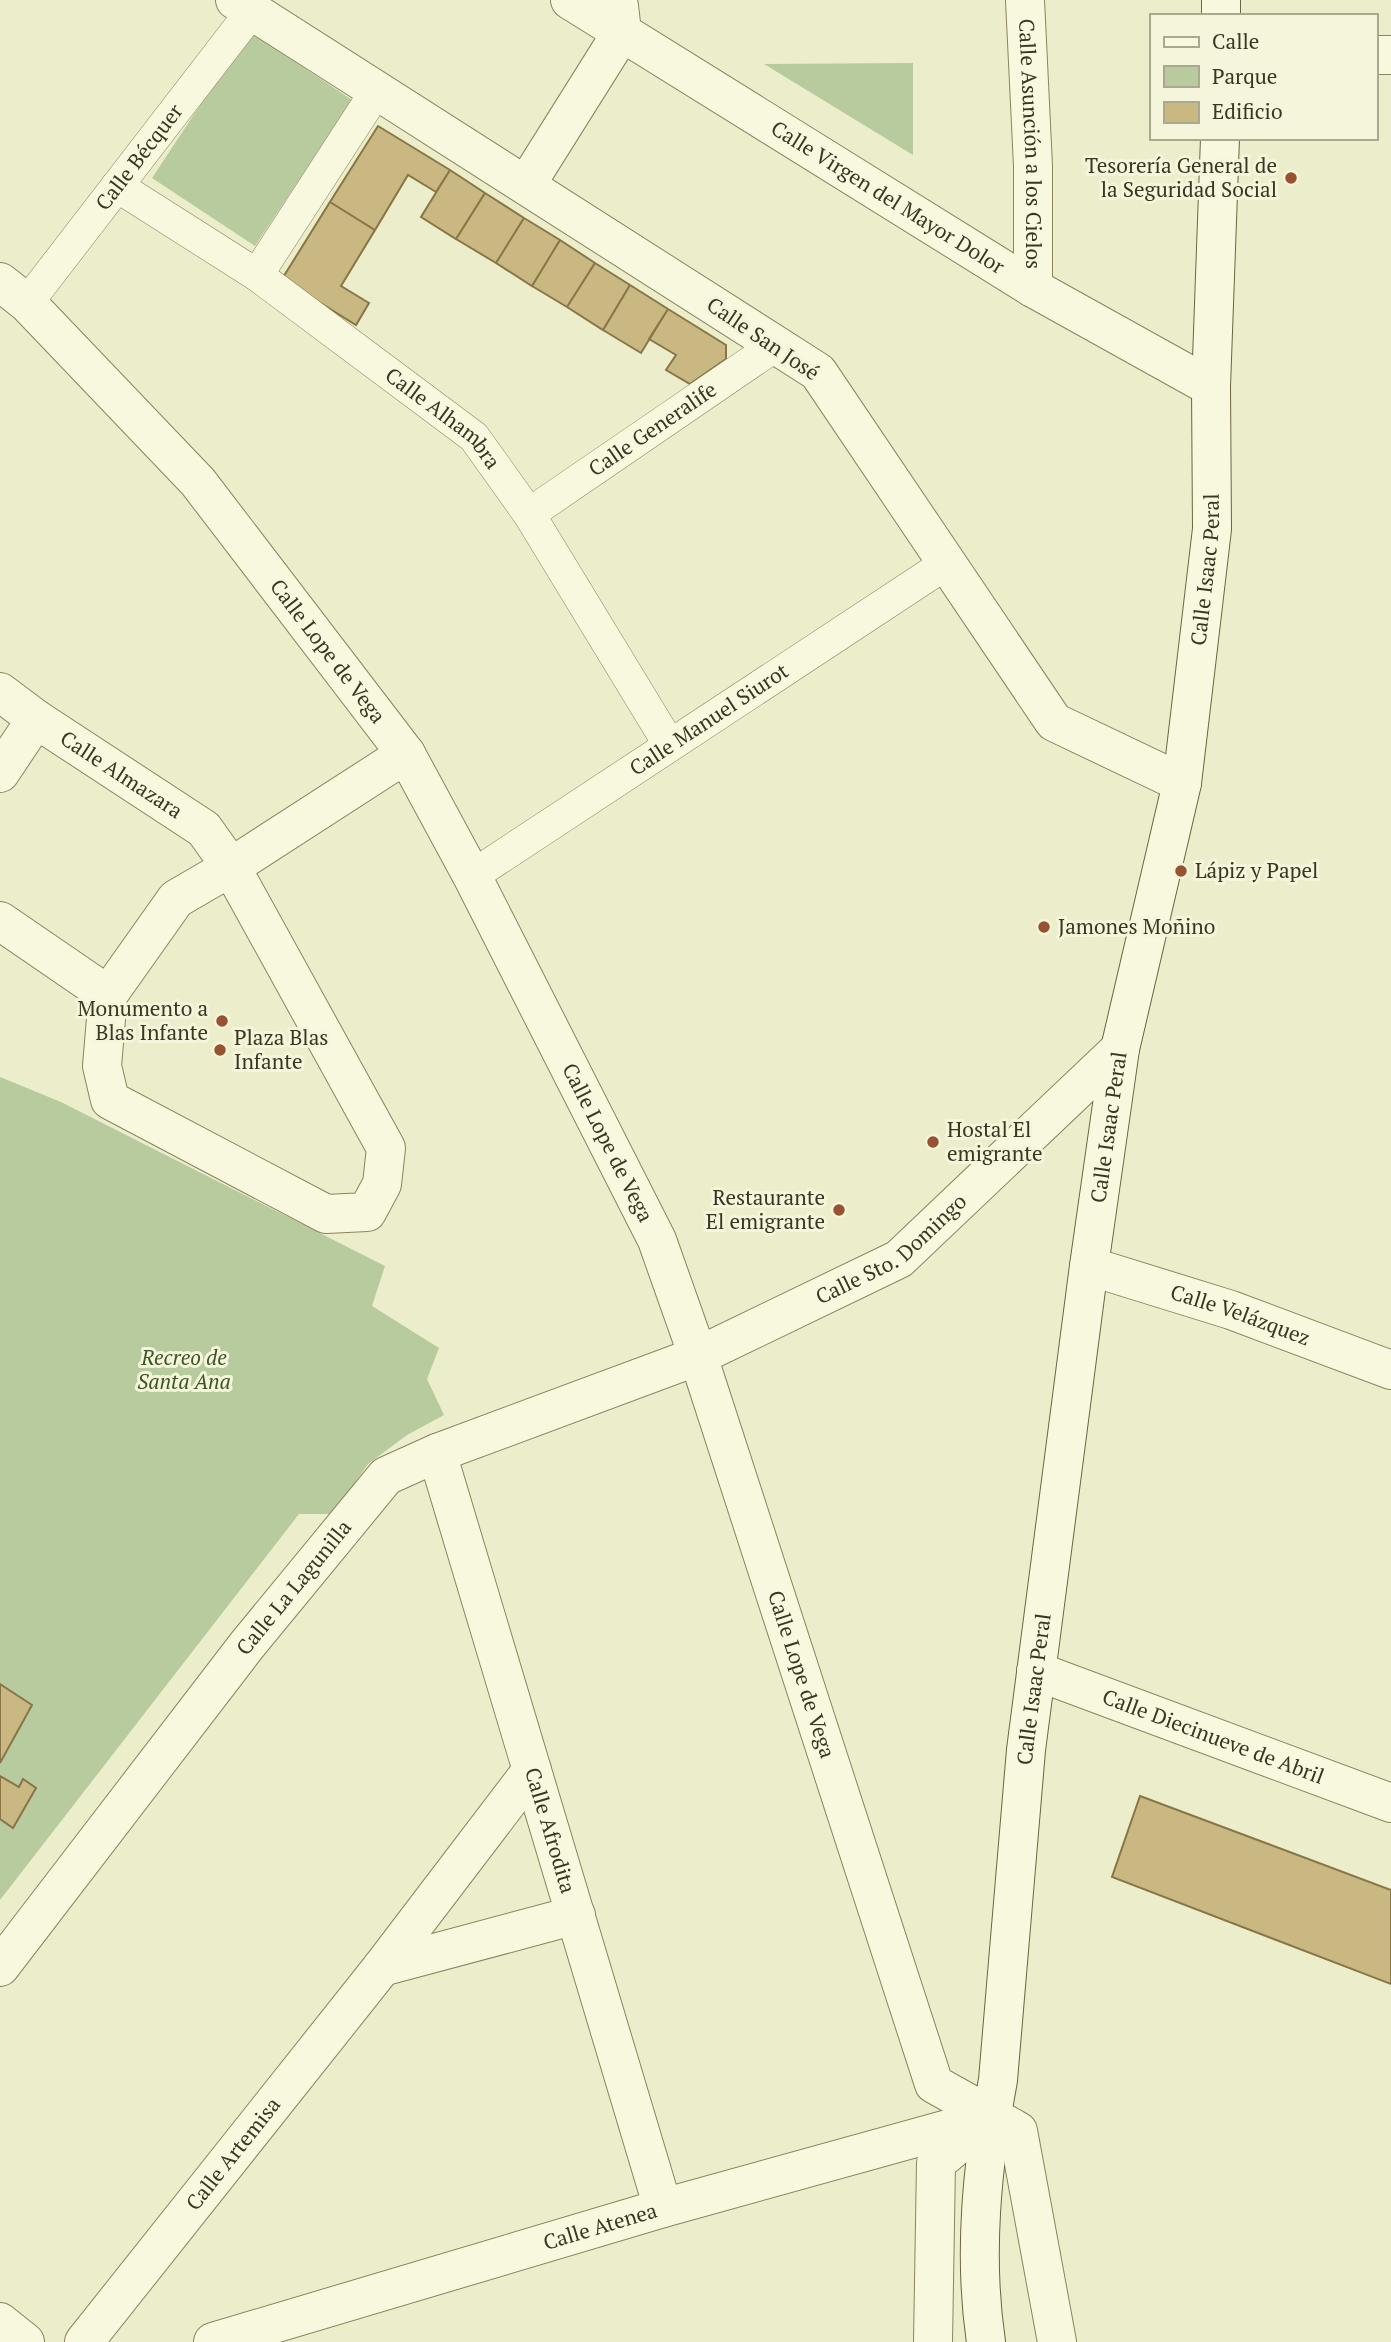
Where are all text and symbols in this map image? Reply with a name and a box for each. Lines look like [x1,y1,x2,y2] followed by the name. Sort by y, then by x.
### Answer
[1150,14,1377,140] legend
[1013,18,1048,269] street label: Calle Asunción a los Cielos
[1212,27,1259,55] text: Calle
[1212,62,1277,90] text: Parque
[1212,97,1283,125] text: Edificio
[88,98,189,216] street label: Calle Bécquer
[766,114,1010,280] street label: Calle Virgen del Mayor Dolor
[1085,151,1277,203] place label: Tesorería General de la Seguridad Social
[1283,170,1299,186] marker: Tesorería General de la Seguridad Social
[702,290,825,386] street label: Calle San José
[380,361,508,474] street label: Calle Alhambra
[583,375,722,482] street label: Calle Generalife
[1183,493,1225,647] street label: Calle Isaac Peral
[264,573,393,729] street label: Calle Lope de Vega
[624,656,794,781] street label: Calle Manuel Siurot
[55,724,189,825] street label: Calle Almazara
[1195,856,1318,884] place label: Lápiz y Papel
[1173,863,1189,879] marker: Lápiz y Papel
[1058,912,1215,940] place label: Jamones Moñino
[1036,919,1052,935] marker: Jamones Moñino
[77,994,208,1046] place label: Monumento a Blas Infante
[214,1013,230,1029] marker: Monumento a Blas Infante
[234,1023,328,1075] place label: Plaza Blas Infante
[212,1042,228,1058] marker: Plaza Blas Infante
[1083,1050,1132,1205] street label: Calle Isaac Peral
[556,1058,661,1227] street label: Calle Lope de Vega
[947,1115,1043,1167] place label: Hostal El emigrante
[925,1134,941,1150] marker: Hostal El emigrante
[706,1183,825,1235] place label: Restaurante El emigrante
[811,1187,972,1310] street label: Calle Sto. Domingo
[831,1202,847,1218] marker: Restaurante El emigrante
[1167,1277,1314,1351] street label: Calle Velázquez
[137,1343,231,1395] park label: Recreo de Santa Ana
[229,1513,357,1660] street label: Calle La Lagunilla
[762,1587,843,1762] street label: Calle Lope de Vega
[1010,1612,1057,1766] street label: Calle Isaac Peral
[1099,1682,1328,1790] street label: Calle Diecinueve de Abril
[519,1764,583,1897] street label: Calle Afrodita
[179,2091,286,2216] street label: Calle Artemisa
[540,2195,661,2256] street label: Calle Atenea

